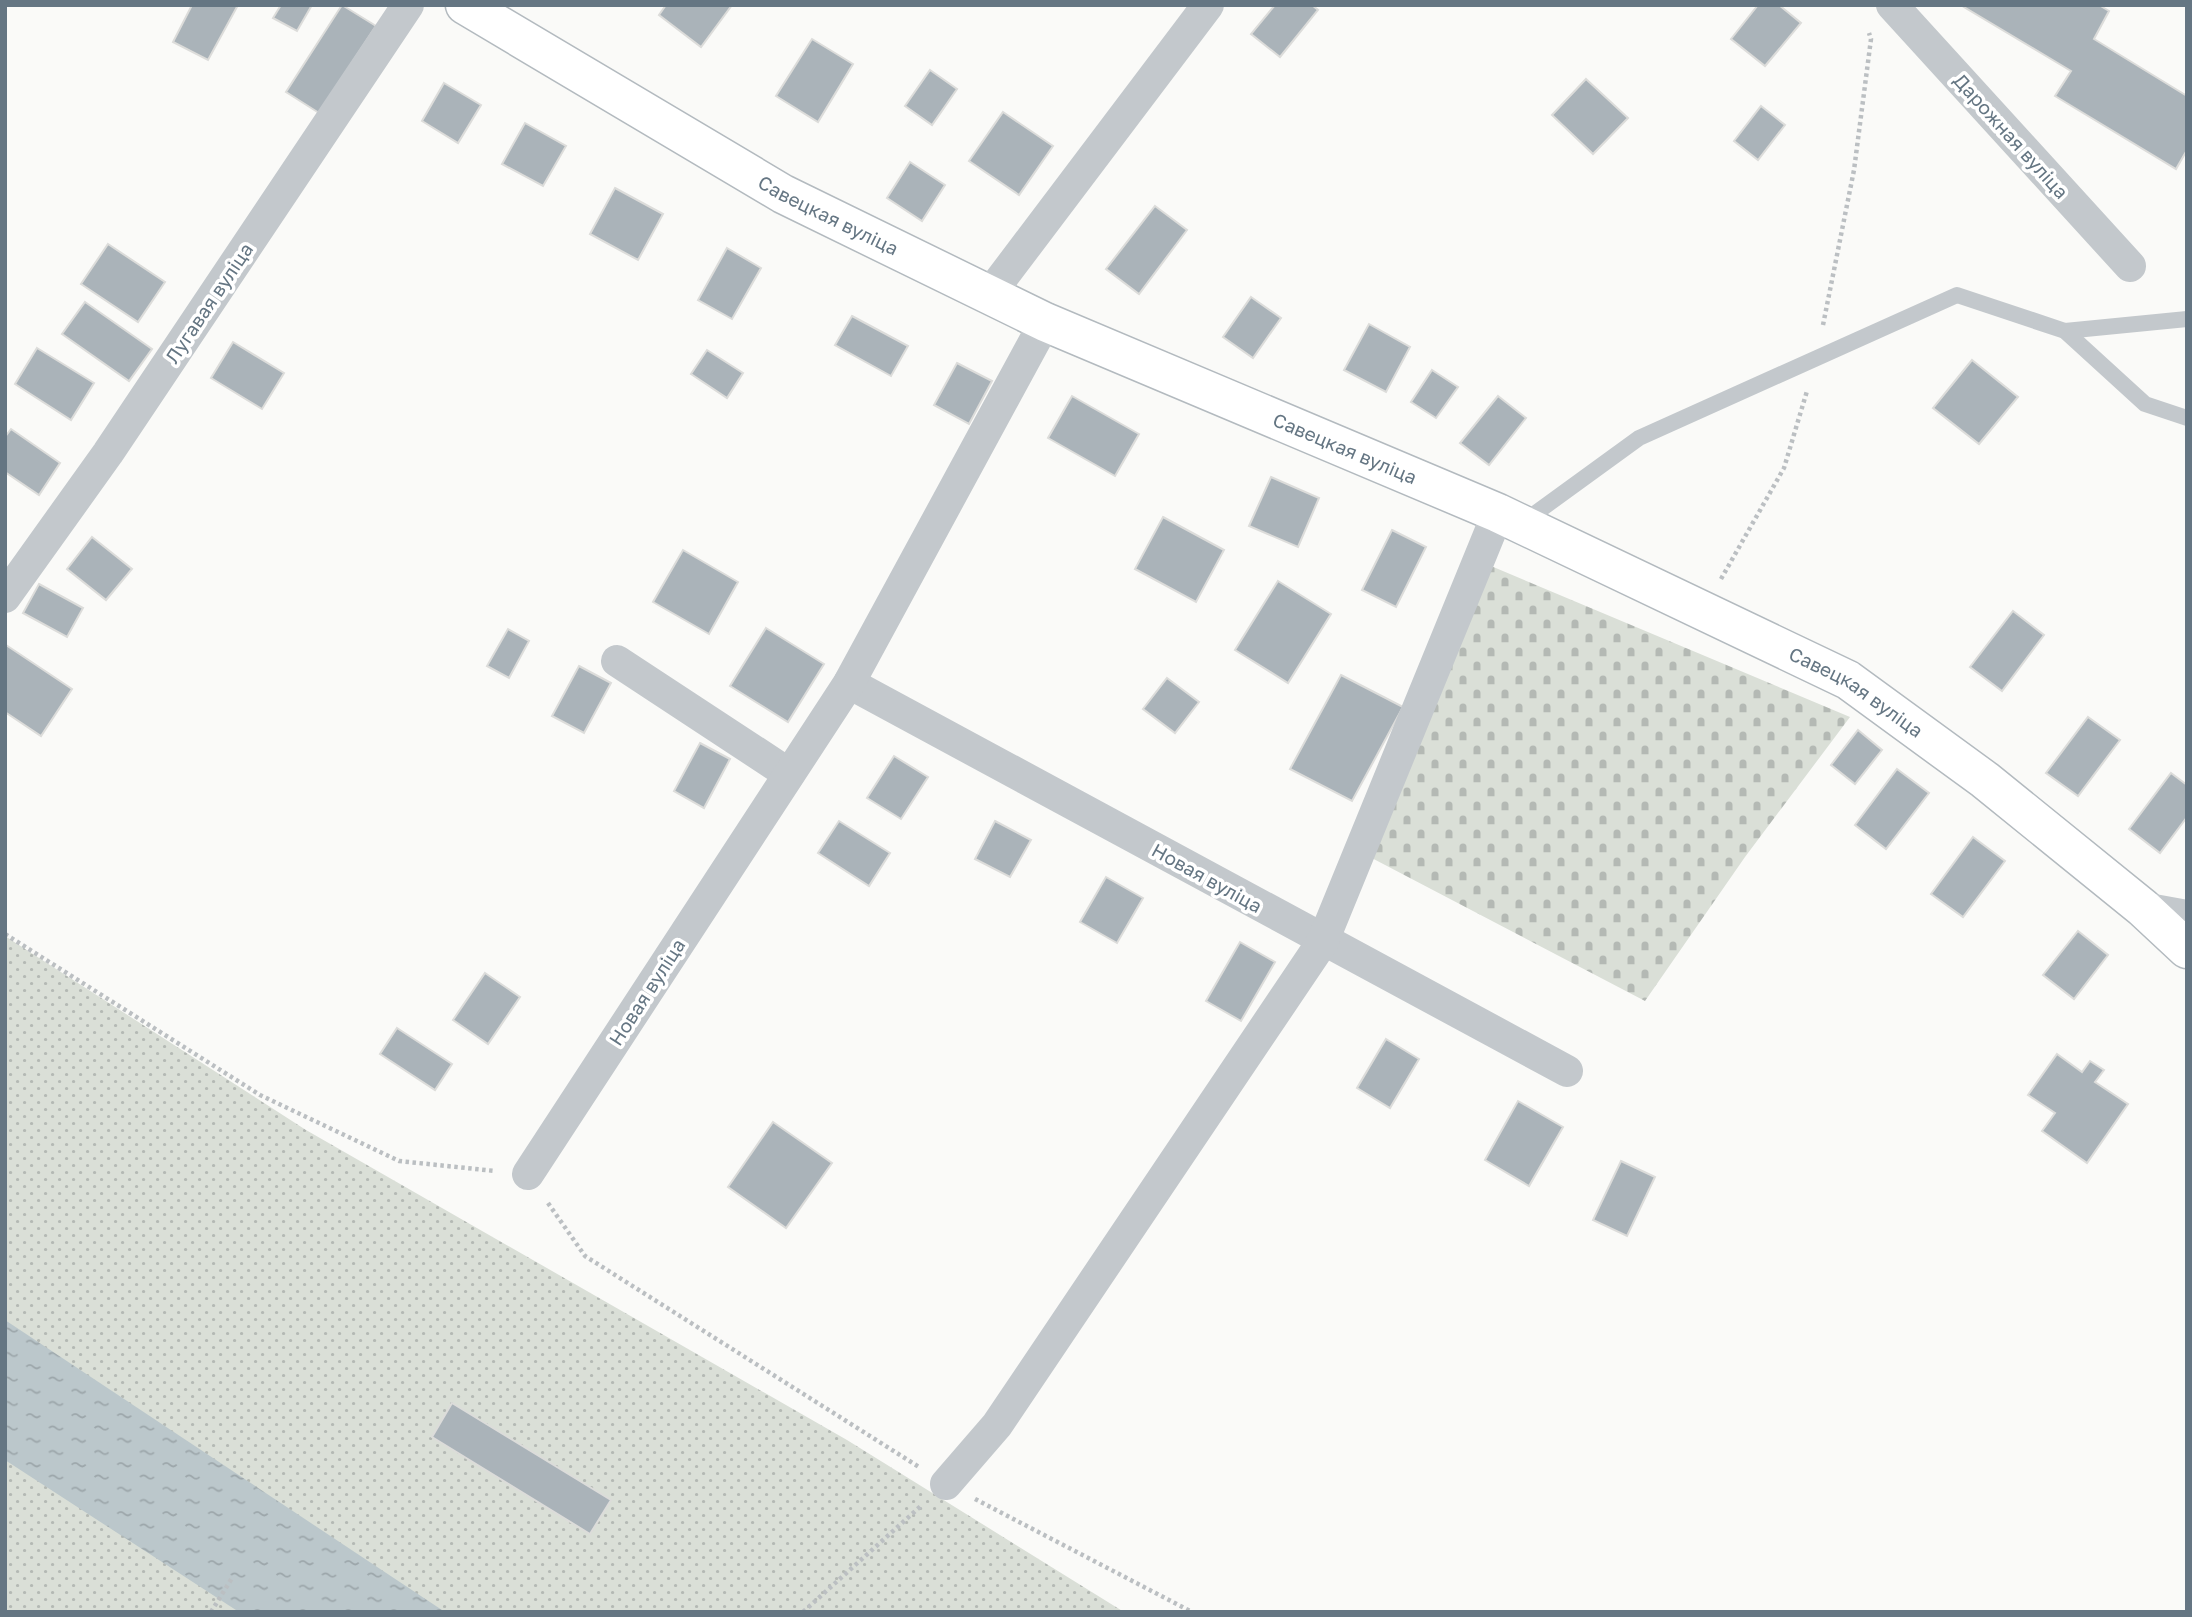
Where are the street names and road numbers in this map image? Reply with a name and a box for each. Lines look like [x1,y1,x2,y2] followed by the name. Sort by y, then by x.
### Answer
[1949,69,2073,203] street label: Дарожная вуліца
[754,170,902,260] street label: Савецкая вуліца
[160,238,257,367] street label: Лугавая вуліца
[1270,407,1420,488] street label: Савецкая вуліца
[1786,642,1928,742] street label: Савецкая вуліца
[1148,838,1266,917] street label: Новая вуліца
[604,934,690,1049] street label: Новая вуліца

